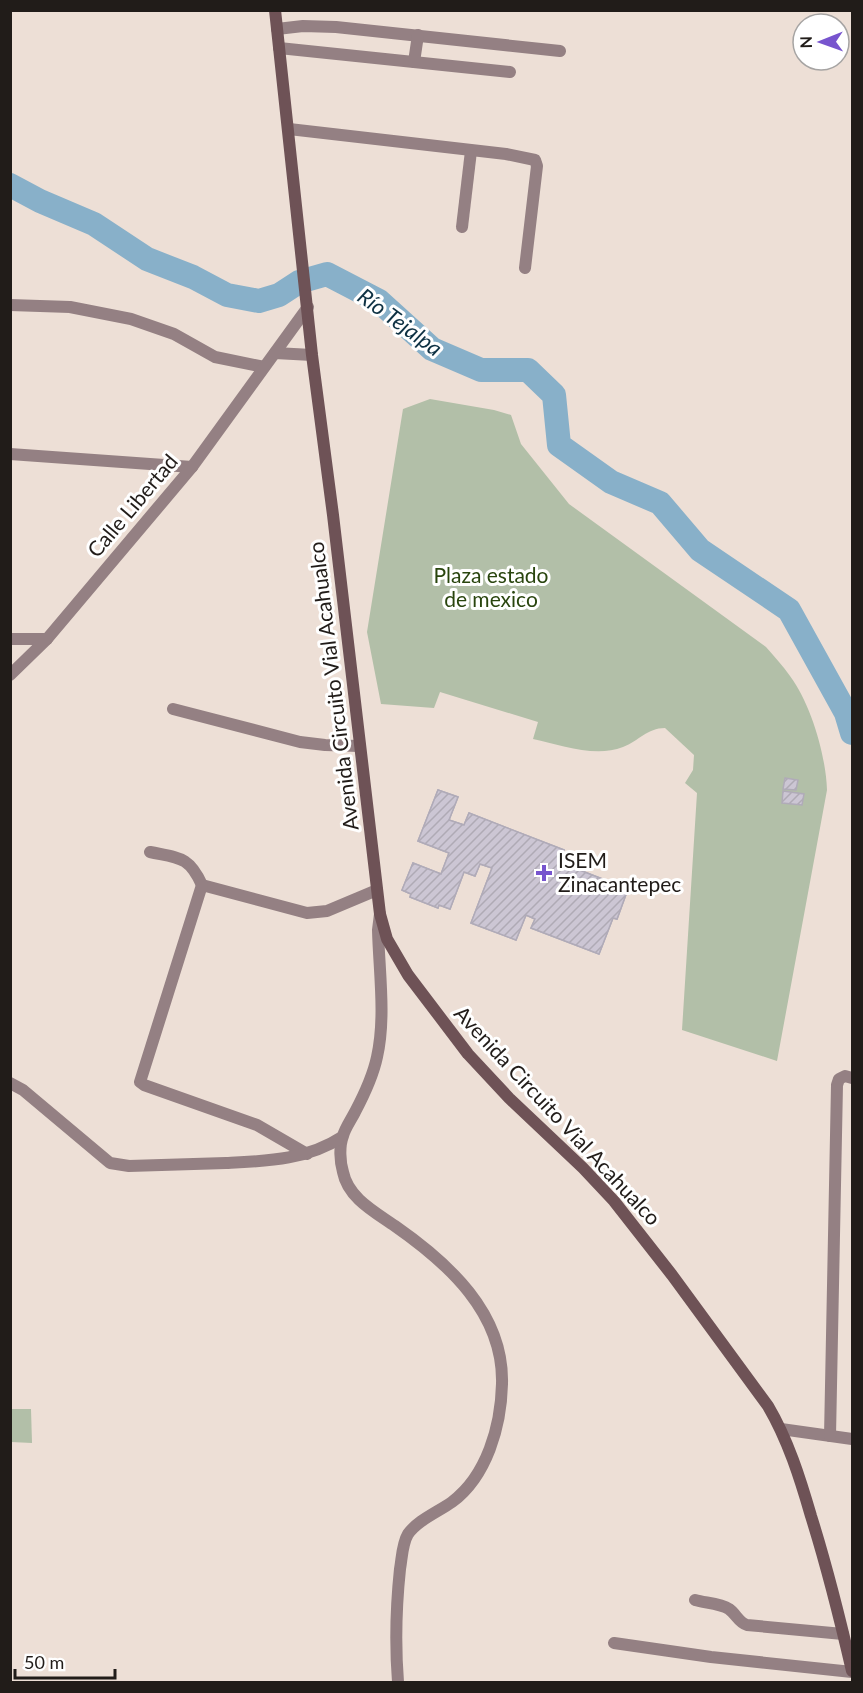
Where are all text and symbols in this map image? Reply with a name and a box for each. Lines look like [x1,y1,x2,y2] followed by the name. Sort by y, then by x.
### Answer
[791,12,851,72] north arrow
[796,36,815,49] text: N
[353,282,448,361] water label: Río Tejalpa
[81,448,182,562] street label: Calle Libertad
[302,540,363,832] street label: Avenida Circuito Vial Acahualco
[433,562,549,611] park label: Plaza estado de mexico
[558,847,681,896] place label: ISEM Zinacantepec
[535,864,553,882] marker: ISEM Zinacantepec
[450,1000,666,1230] street label: Avenida Circuito Vial Acahualco
[15,1642,116,1680] scale bar
[24,1651,64,1673] text: 50 m

